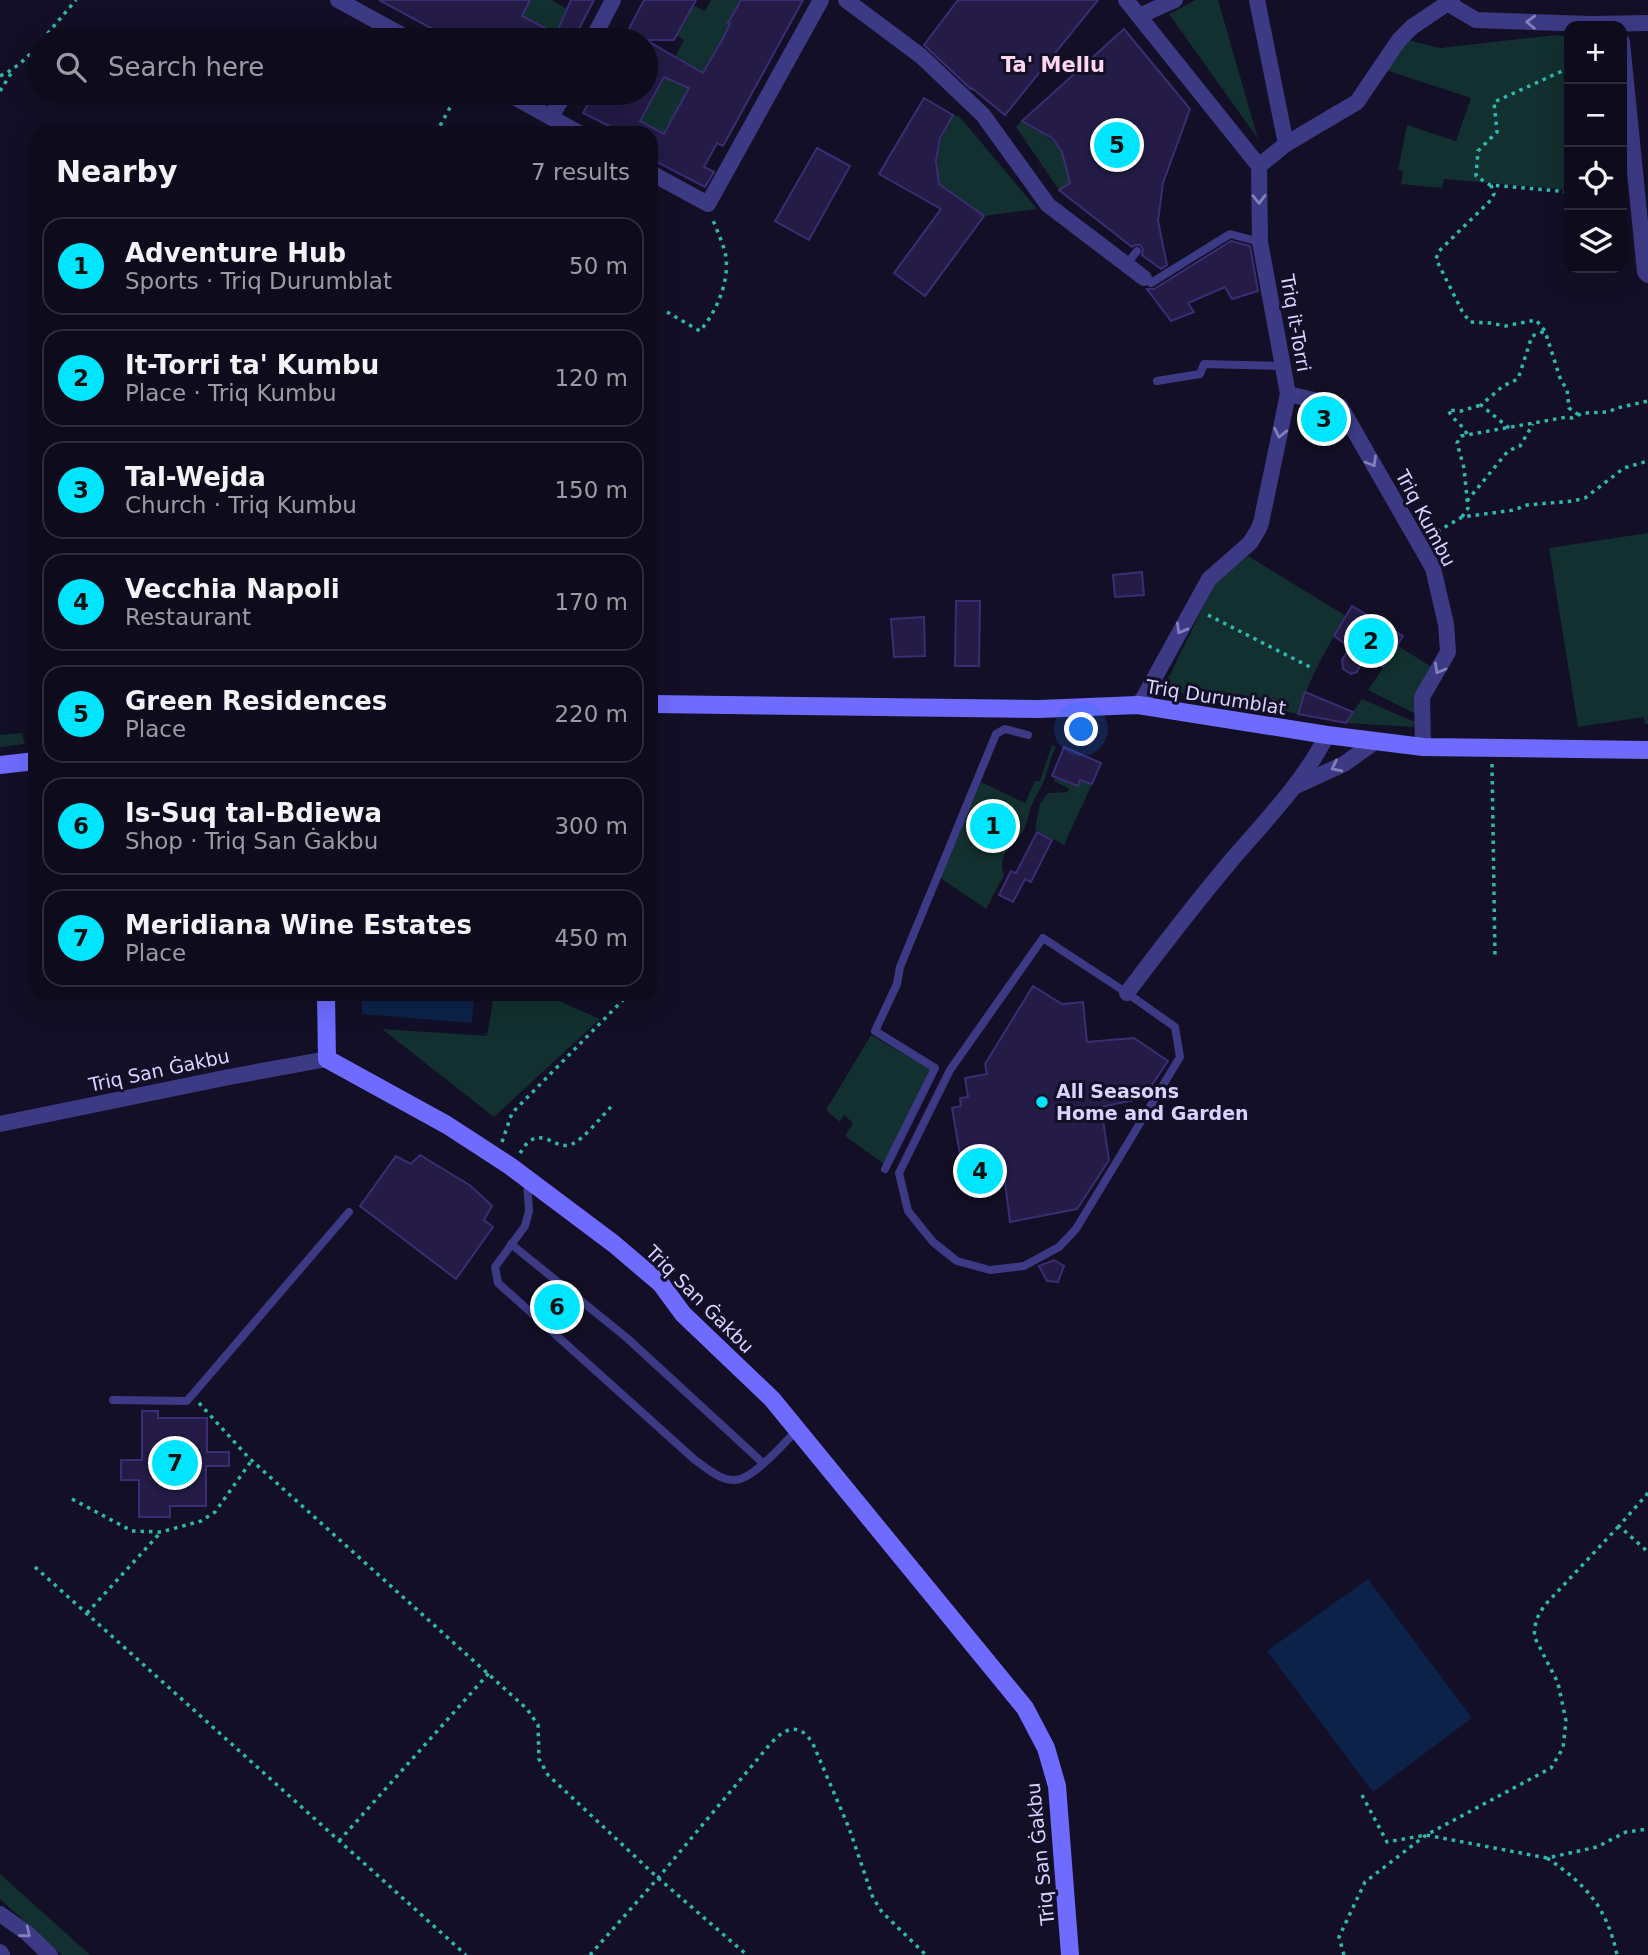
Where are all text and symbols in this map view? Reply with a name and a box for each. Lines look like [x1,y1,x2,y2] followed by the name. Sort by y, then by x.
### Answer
[1525,14,1536,30] one-way arrow
[1564,21,1627,273] map controls
[1564,21,1627,84] button: +
[28,28,658,105] search box
[52,48,90,86] icon: search
[108,52,264,82] text: Search here
[1001,53,1105,77] district label: Ta' Mellu
[1564,84,1627,147] button: −
[1094,119,1140,171] pin: 5
[1564,147,1627,210] button: locate
[56,154,178,189] text: Nearby
[531,159,630,185] text: 7 results
[1251,194,1267,205] one-way arrow
[1564,210,1627,273] button: layers
[125,238,346,268] text: Adventure Hub
[73,253,89,279] text: 1
[569,253,628,279] text: 50 m
[125,268,392,294] text: Sports · Triq Durumblat
[1276,272,1315,373] street label: Triq it-Torri
[125,350,379,380] text: It-Torri ta' Kumbu
[73,365,89,391] text: 2
[554,365,628,391] text: 120 m
[125,380,337,406] text: Place · Triq Kumbu
[1301,393,1347,445] pin: 3
[1273,427,1288,439] one-way arrow
[1364,454,1377,467] one-way arrow
[125,462,266,492] text: Tal-Wejda
[1391,465,1461,570] street label: Triq Kumbu
[73,477,89,503] text: 3
[554,477,628,503] text: 150 m
[125,492,357,518] text: Church · Triq Kumbu
[125,574,340,604] text: Vecchia Napoli
[73,589,89,615] text: 4
[554,589,628,615] text: 170 m
[125,604,251,630] text: Restaurant
[1348,615,1394,667] pin: 2
[1176,622,1189,635] one-way arrow
[1434,661,1447,674] one-way arrow
[1143,675,1288,719] street label: Triq Durumblat
[125,686,387,716] text: Green Residences
[73,701,89,727] text: 5
[554,701,628,727] text: 220 m
[1064,712,1098,746] your location
[125,716,186,742] text: Place
[1331,759,1343,773] one-way arrow
[125,798,382,828] text: Is-Suq tal-Bdiewa
[970,800,1016,852] pin: 1
[73,813,89,839] text: 6
[554,813,628,839] text: 300 m
[125,828,378,854] text: Shop · Triq San Ġakbu
[125,910,472,940] text: Meridiana Wine Estates
[73,925,89,951] text: 7
[554,925,628,951] text: 450 m
[125,940,186,966] text: Place
[86,1044,231,1096] street label: Triq San Ġakbu
[1056,1080,1249,1124] place label: All Seasons Home and Garden
[1034,1094,1050,1110] marker: All Seasons Home and Garden
[957,1145,1003,1197] pin: 4
[641,1240,758,1357] street label: Triq San Ġakbu
[534,1281,580,1333] pin: 6
[152,1437,198,1489] pin: 7
[1022,1782,1059,1927] street label: Triq San Ġakbu
[19,1925,31,1938] one-way arrow

